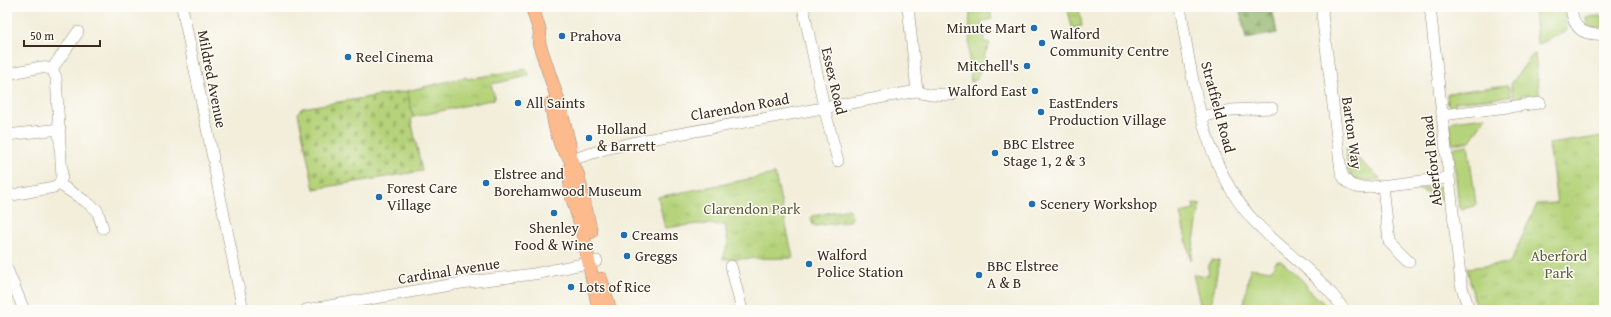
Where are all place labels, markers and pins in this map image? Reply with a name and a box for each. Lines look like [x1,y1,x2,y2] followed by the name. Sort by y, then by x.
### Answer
[946,17,1027,38] place label: Minute Mart
[1029,23,1039,33] marker: Minute Mart
[1050,23,1169,61] place label: Walford Community Centre
[570,25,621,46] place label: Prahova
[557,31,567,41] marker: Prahova
[1037,38,1047,48] marker: Walford Community Centre
[356,46,433,67] place label: Reel Cinema
[343,52,353,62] marker: Reel Cinema
[957,55,1019,76] place label: Mitchell's
[1022,61,1032,71] marker: Mitchell's
[948,80,1028,101] place label: Walford East
[1030,86,1040,96] marker: Walford East
[526,92,585,113] place label: All Saints
[1049,92,1166,130] place label: EastEnders Production Village
[513,98,523,108] marker: All Saints
[1036,107,1046,117] marker: EastEnders Production Village
[597,118,657,156] place label: Holland & Barrett
[584,133,594,143] marker: Holland & Barrett
[1003,133,1086,171] place label: BBC Elstree Stage 1, 2 & 3
[990,148,1000,158] marker: BBC Elstree Stage 1, 2 & 3
[494,163,642,201] place label: Elstree and Borehamwood Museum
[387,177,457,215] place label: Forest Care Village
[481,178,491,188] marker: Elstree and Borehamwood Museum
[374,192,384,202] marker: Forest Care Village
[1040,193,1157,214] place label: Scenery Workshop
[1027,199,1037,209] marker: Scenery Workshop
[549,208,559,218] marker: Shenley Food & Wine
[514,217,594,255] place label: Shenley Food & Wine
[632,224,678,245] place label: Creams
[619,230,629,240] marker: Creams
[817,244,904,282] place label: Walford Police Station
[635,245,678,266] place label: Greggs
[622,251,632,261] marker: Greggs
[987,255,1059,293] place label: BBC Elstree A & B
[804,259,814,269] marker: Walford Police Station
[974,270,984,280] marker: BBC Elstree A & B
[579,276,651,297] place label: Lots of Rice
[566,282,576,292] marker: Lots of Rice

